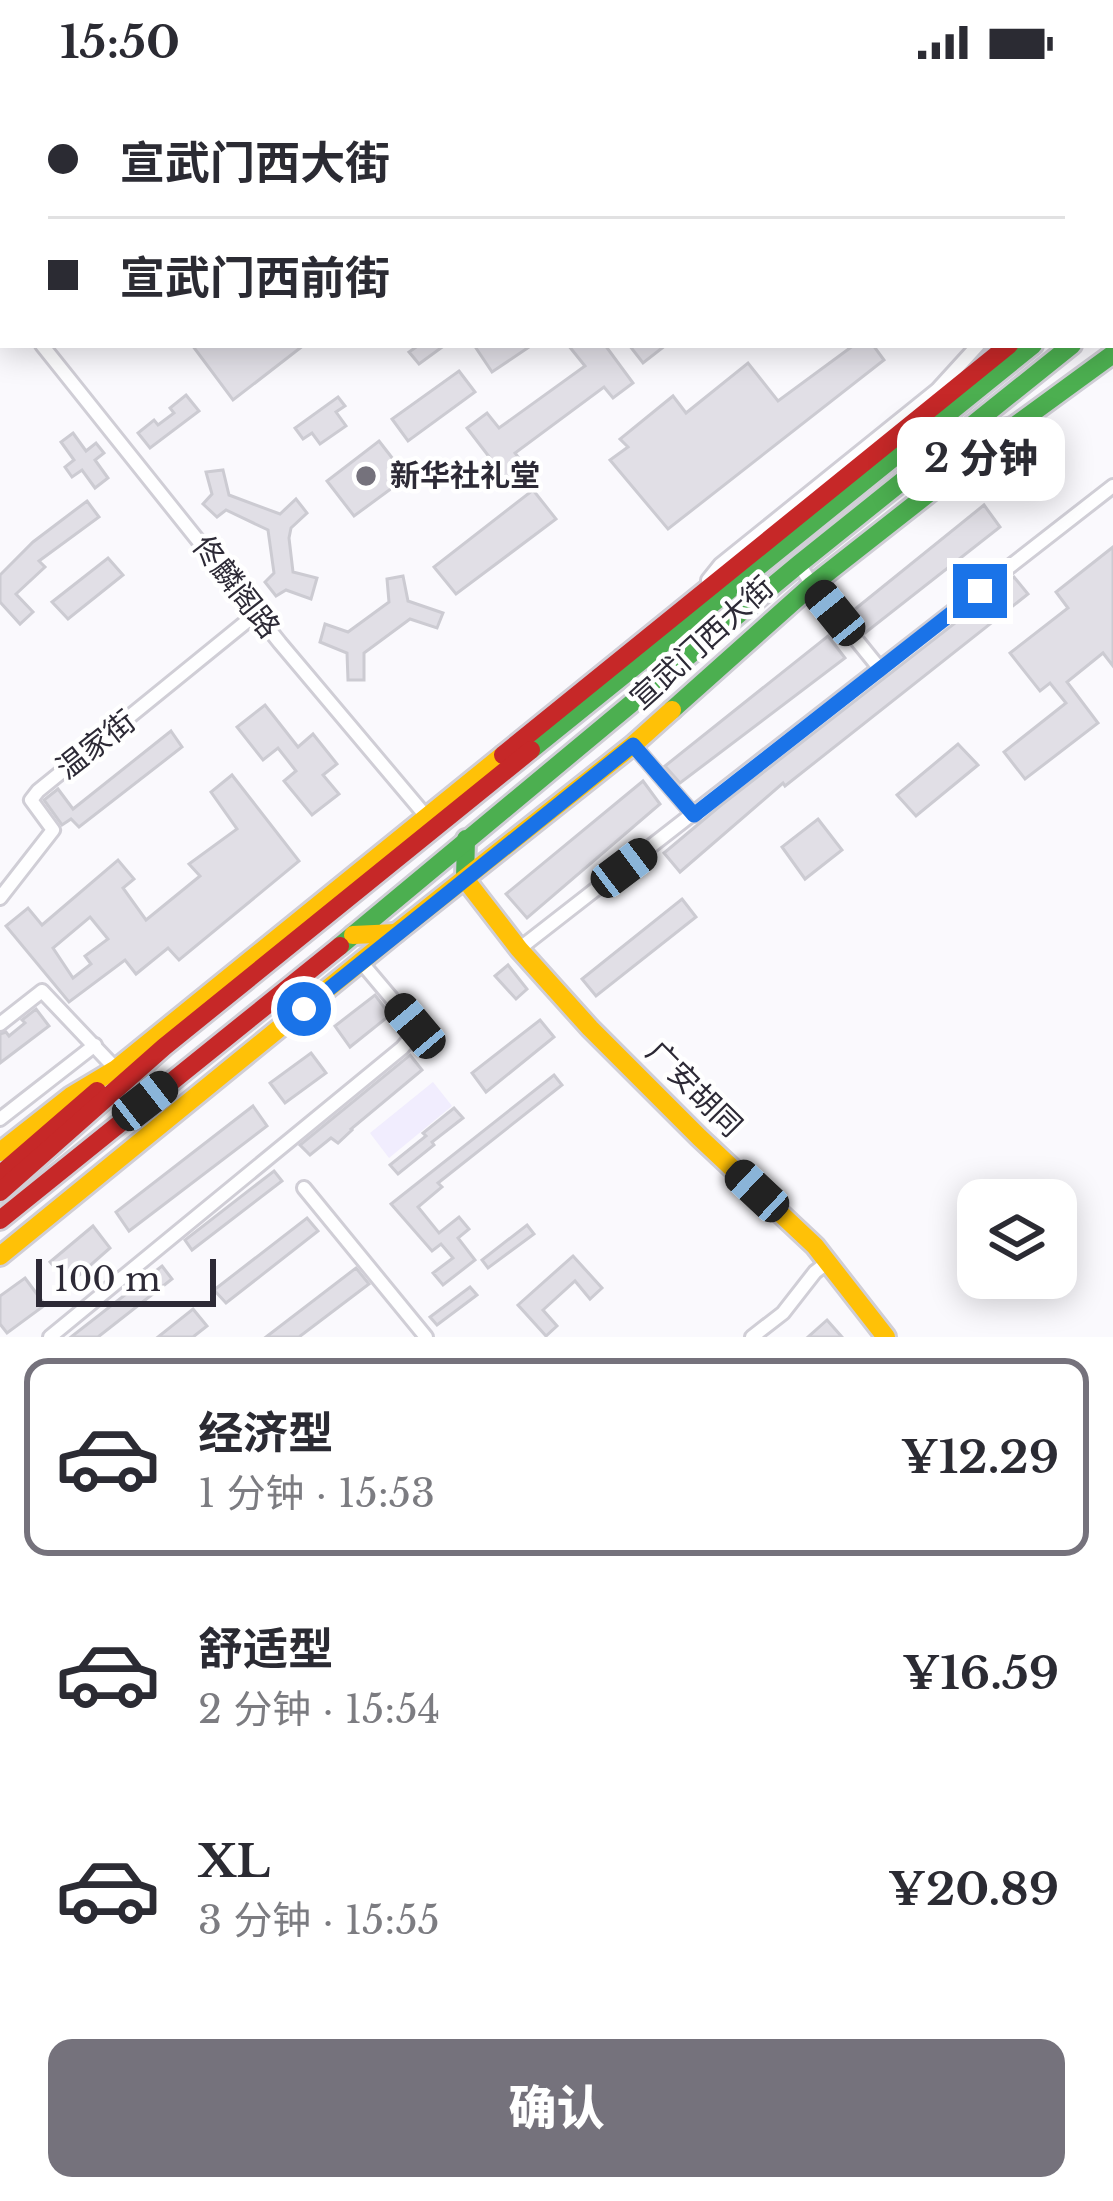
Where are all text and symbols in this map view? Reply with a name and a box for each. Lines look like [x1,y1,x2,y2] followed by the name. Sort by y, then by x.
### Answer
[60,14,180,70] text: 15:50
[120,135,390,191] text: 宣武门西大街
[120,250,390,306] text: 宣武门西前街
[896,417,1064,501] callout: 2 分钟
[924,434,1038,483] text: 2 分钟
[390,457,540,494] place label: 新华社礼堂
[353,463,379,489] marker: 新华社礼堂
[185,528,288,645] street label: 佟麟阁路
[953,564,1007,618] route end
[622,569,781,717] street label: 宣武门西大街
[798,574,872,652] car
[49,702,143,787] street label: 温家街
[584,832,664,904] car
[277,982,331,1036] route start
[378,987,452,1065] car
[639,1033,750,1144] street label: 广安胡同
[106,1065,184,1137] car
[718,1153,796,1229] car
[957,1179,1077,1299] map controls
[957,1179,1077,1299] button: layers
[36,1253,216,1306] scale bar
[54,1259,161,1300] text: 100 m
[54,1403,162,1511] icon: car
[198,1405,333,1461] text: 经济型
[900,1429,1059,1485] text: ¥12.29
[198,1469,435,1518] text: 1 分钟 · 15:53
[54,1619,162,1727] icon: car
[198,1621,333,1677] text: 舒适型
[902,1645,1059,1701] text: ¥16.59
[198,1685,440,1734] text: 2 分钟 · 15:54
[198,1833,270,1889] text: XL
[54,1835,162,1943] icon: car
[888,1861,1059,1917] text: ¥20.89
[198,1896,440,1945] text: 3 分钟 · 15:55
[48,2039,1065,2177] button: 确认

